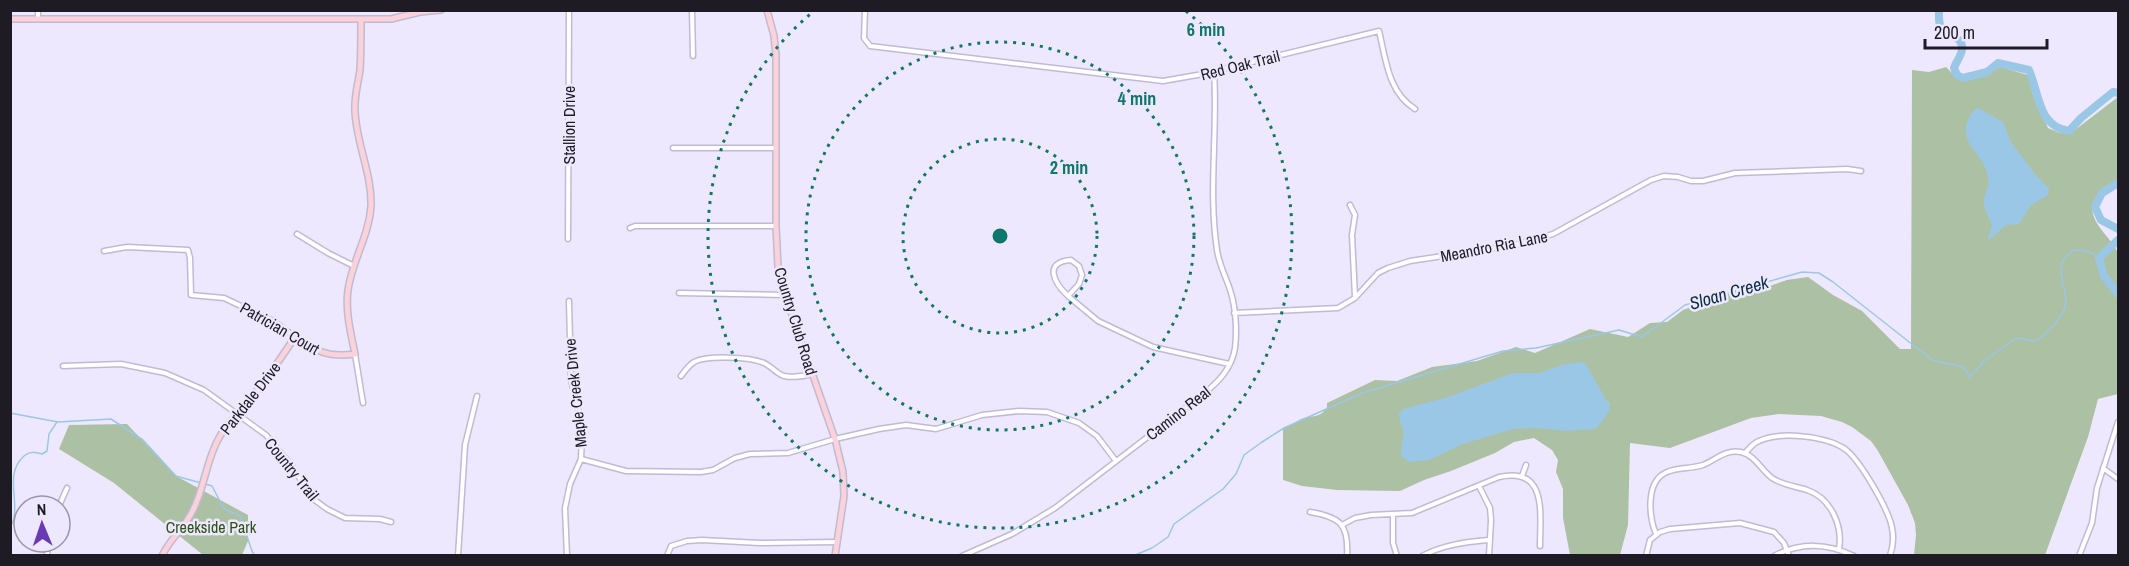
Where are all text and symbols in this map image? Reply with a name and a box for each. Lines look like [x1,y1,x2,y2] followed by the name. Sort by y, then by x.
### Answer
[1925,12,2046,50] scale bar
[1187,17,1225,42] text: 6 min
[1934,20,1975,45] text: 200 m
[1198,45,1282,85] street label: Red Oak Trail
[558,86,580,164] street label: Stallion Drive
[1118,86,1156,111] text: 4 min
[1050,155,1088,180] text: 2 min
[1439,225,1549,267] street label: Meandro Ria Lane
[990,226,1010,246] centre of rings
[769,264,823,378] street label: Country Club Road
[1686,269,1772,316] water label: Sloan Creek
[236,296,324,360] street label: Patrician Court
[558,337,592,449] street label: Maple Creek Drive
[215,357,285,439] street label: Parkdale Drive
[1141,381,1215,445] street label: Camino Real
[260,433,324,505] street label: Country Trail
[12,494,72,554] north arrow
[36,498,47,520] text: N
[166,516,257,538] park label: Creekside Park

